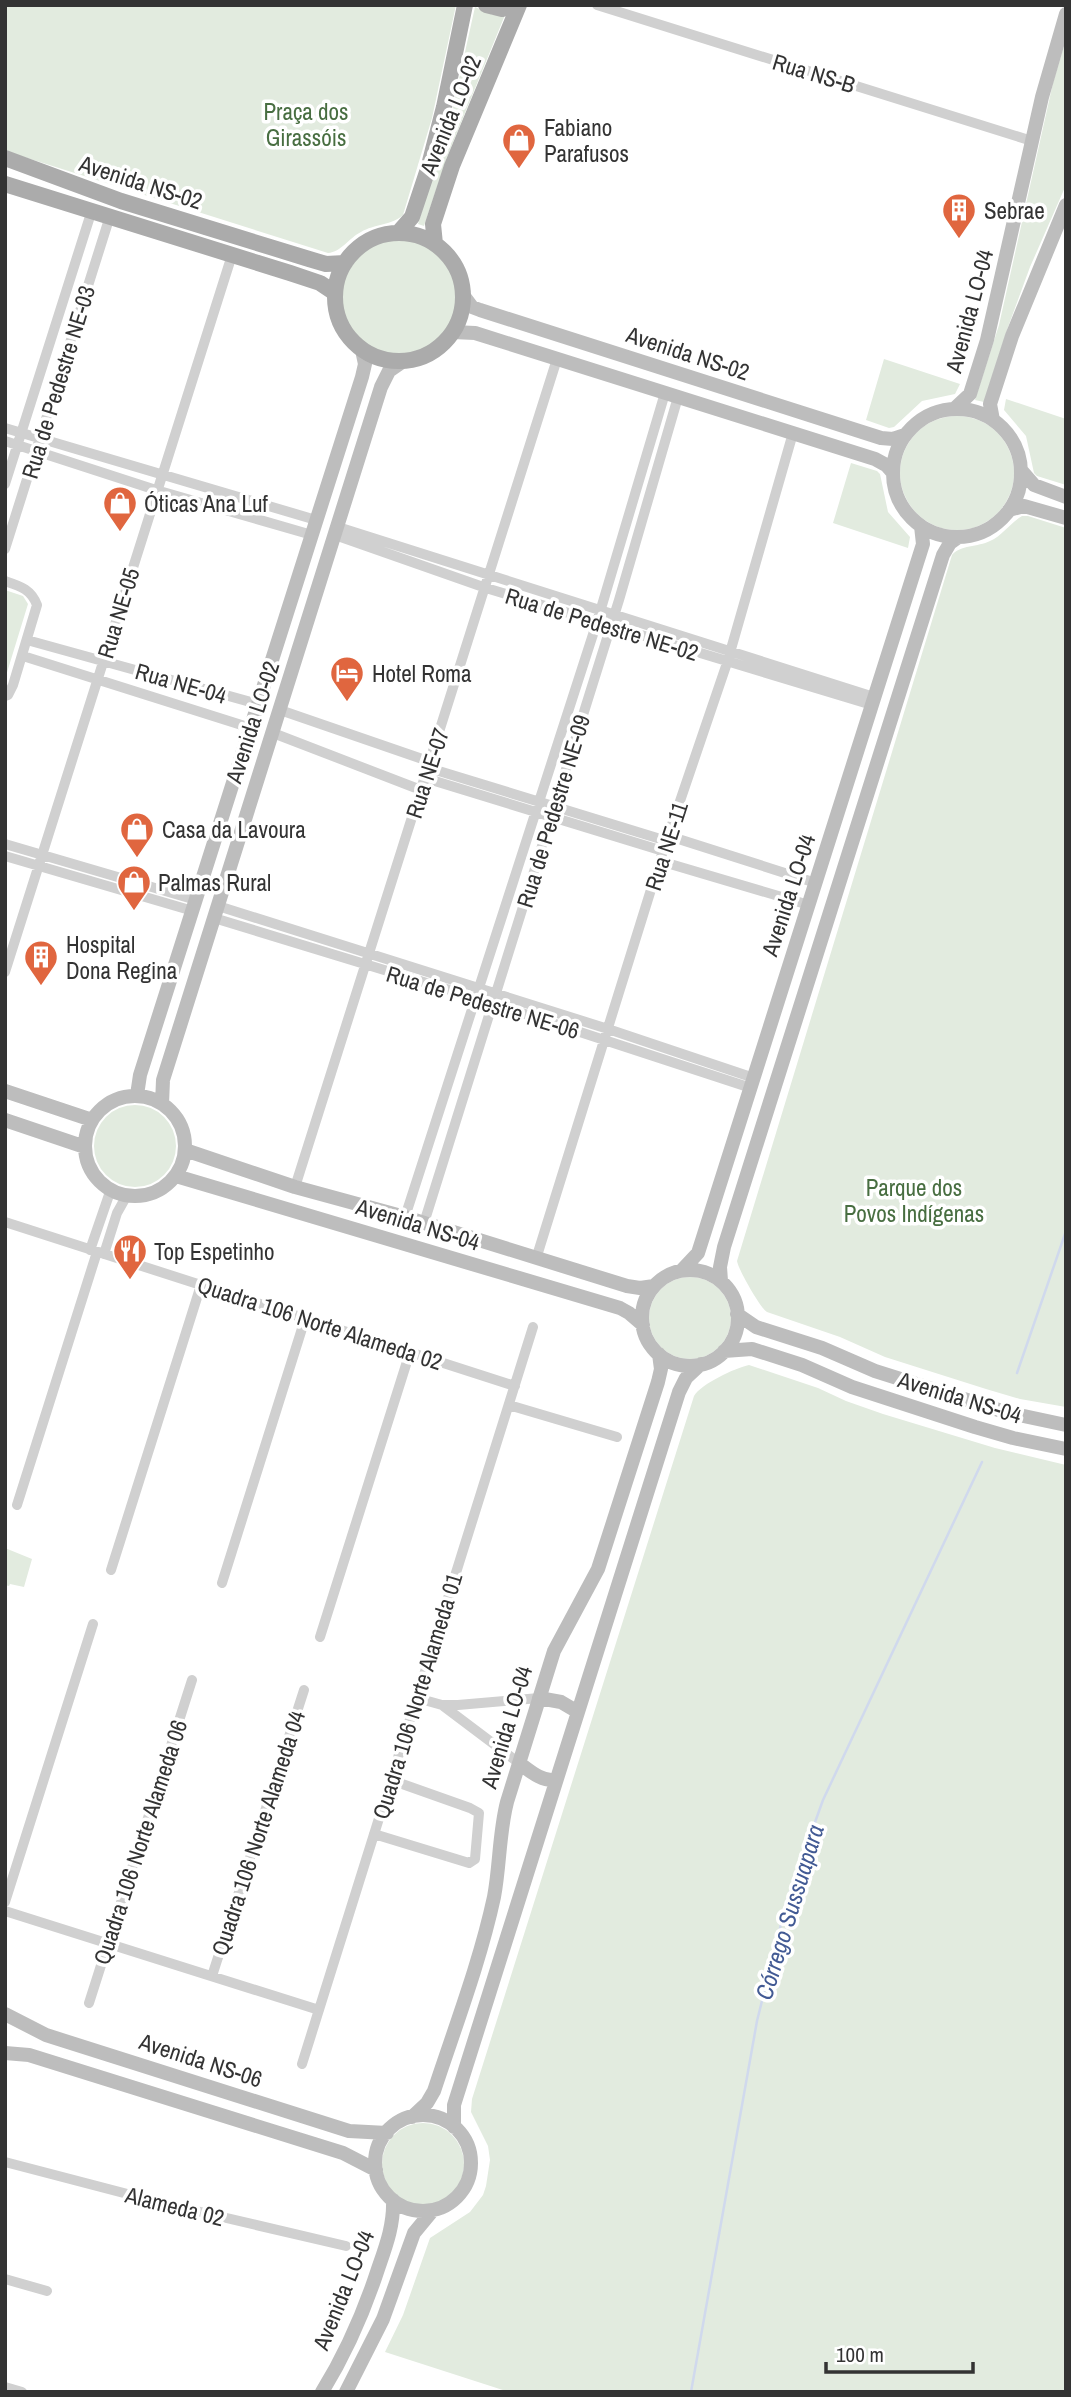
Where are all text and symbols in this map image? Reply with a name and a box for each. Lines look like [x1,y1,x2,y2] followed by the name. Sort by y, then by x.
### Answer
[769,46,859,100] street label: Rua NS-B
[412,51,488,180] street label: Avenida LO-02
[264,96,348,153] park label: Praça dos Girassóis
[544,112,629,169] place label: Fabiano Parafusos
[500,121,538,170] shop icon: Fabiano Parafusos
[75,147,206,216] street label: Avenida NS-02
[940,191,978,240] building icon: Sebrae
[984,195,1045,226] place label: Sebrae
[937,245,1000,377] street label: Avenida LO-04
[14,282,102,482] street label: Rua de Pedestre NE-03
[622,318,753,387] street label: Avenida NS-02
[101,484,139,533] shop icon: Óticas Ana Luf
[144,488,268,519] place label: Óticas Ana Luf
[90,564,146,662] street label: Rua NE-05
[502,580,702,668] street label: Rua de Pedestre NE-02
[328,654,366,703] hotel icon: Hotel Roma
[132,655,231,711] street label: Rua NE-04
[217,657,286,788] street label: Avenida LO-02
[372,658,472,689] place label: Hotel Roma
[509,711,597,911] street label: Rua de Pedestre NE-09
[398,724,456,822] street label: Rua NE-07
[637,797,695,895] street label: Rua NE-11
[118,810,156,859] shop icon: Casa da Lavoura
[162,814,306,845] place label: Casa da Lavoura
[753,830,822,961] street label: Avenida LO-04
[115,863,153,912] shop icon: Palmas Rural
[158,867,271,898] place label: Palmas Rural
[66,929,178,986] place label: Hospital Dona Regina
[22,938,60,987] building icon: Hospital Dona Regina
[383,958,583,1046] street label: Rua de Pedestre NE-06
[844,1172,984,1229] park label: Parque dos Povos Indígenas
[352,1190,484,1258] street label: Avenida NS-04
[111,1232,149,1281] restaurant icon: Top Espetinho
[154,1236,275,1267] place label: Top Espetinho
[194,1269,446,1377] street label: Quadra 106 Norte Alameda 02
[894,1363,1026,1431] street label: Avenida NS-04
[365,1569,469,1823] street label: Quadra 106 Norte Alameda 01
[472,1661,539,1793] street label: Avenida LO-04
[204,1706,312,1959] street label: Quadra 106 Norte Alameda 04
[86,1716,194,1968] street label: Quadra 106 Norte Alameda 06
[747,1820,831,2004] water label: Córrego Sussuapara
[135,2025,266,2094] street label: Avenida NS-06
[121,2179,228,2233] street label: Alameda 02
[305,2225,381,2355] street label: Avenida LO-04
[826,2330,973,2374] scale bar
[836,2340,884,2369] text: 100 m

